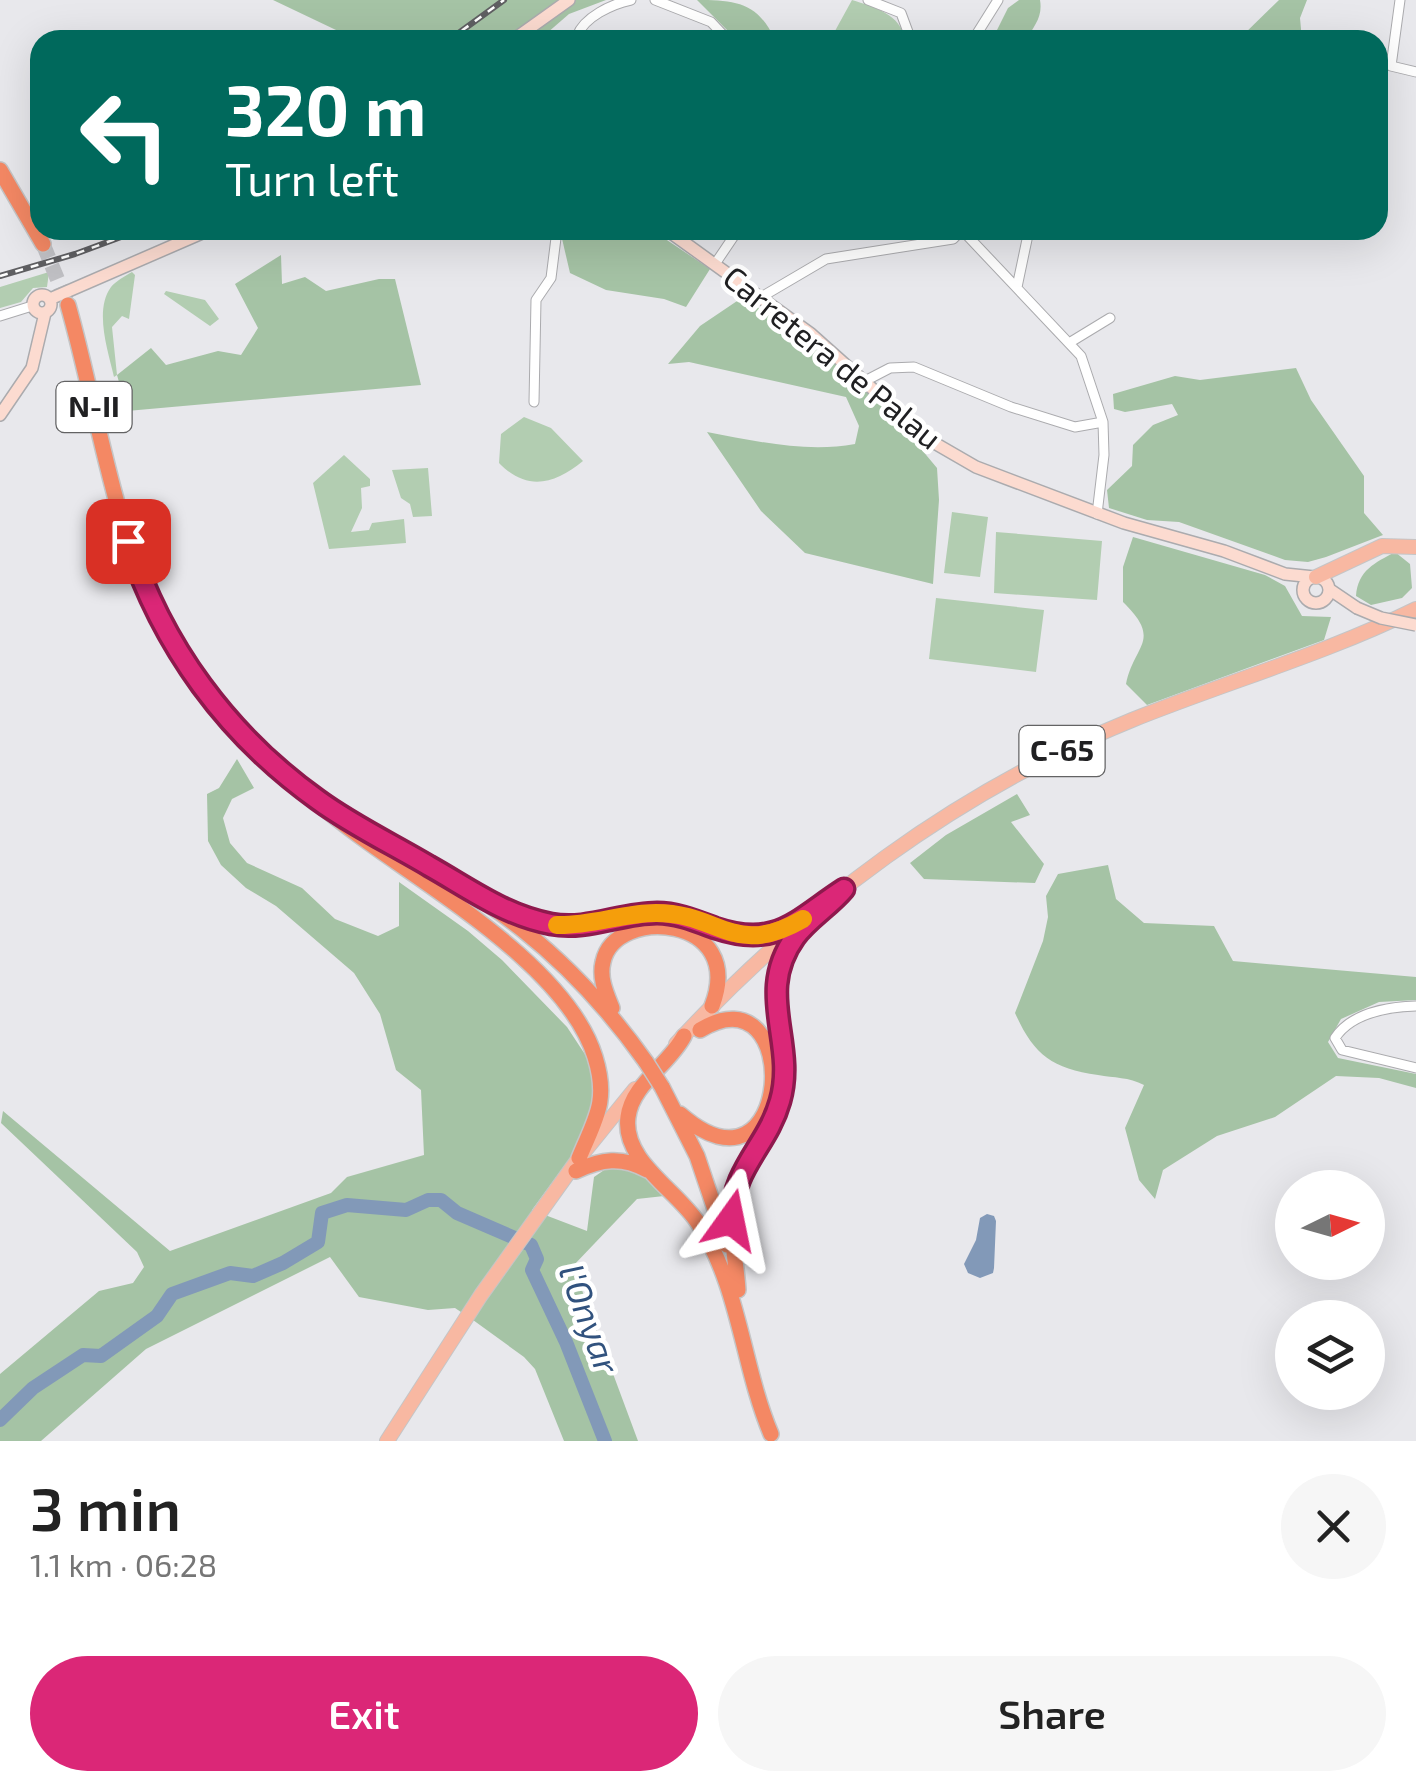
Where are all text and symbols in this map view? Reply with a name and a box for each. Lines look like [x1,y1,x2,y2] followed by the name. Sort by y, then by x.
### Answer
[225,66,426,150] text: 320 m
[60,70,190,200] icon: left
[225,151,399,205] text: Turn left
[717,257,950,456] street label: Carretera de Palau
[56,382,132,432] road number: N-II
[86,499,171,584] pin
[101,514,156,569] icon: arrive
[1020,726,1104,776] road number: C-65
[679,1168,783,1272] position arrow
[1275,1170,1385,1280] north arrow
[1275,1170,1385,1410] map controls
[551,1258,630,1380] water label: l'Onyar
[1275,1300,1385,1410] button: layers
[30,1471,181,1543] text: 3 min
[1281,1474,1386,1579] button: close
[30,1545,217,1583] text: 1.1 km · 06:28
[30,1656,698,1771] button: Exit
[718,1656,1386,1771] button: Share

